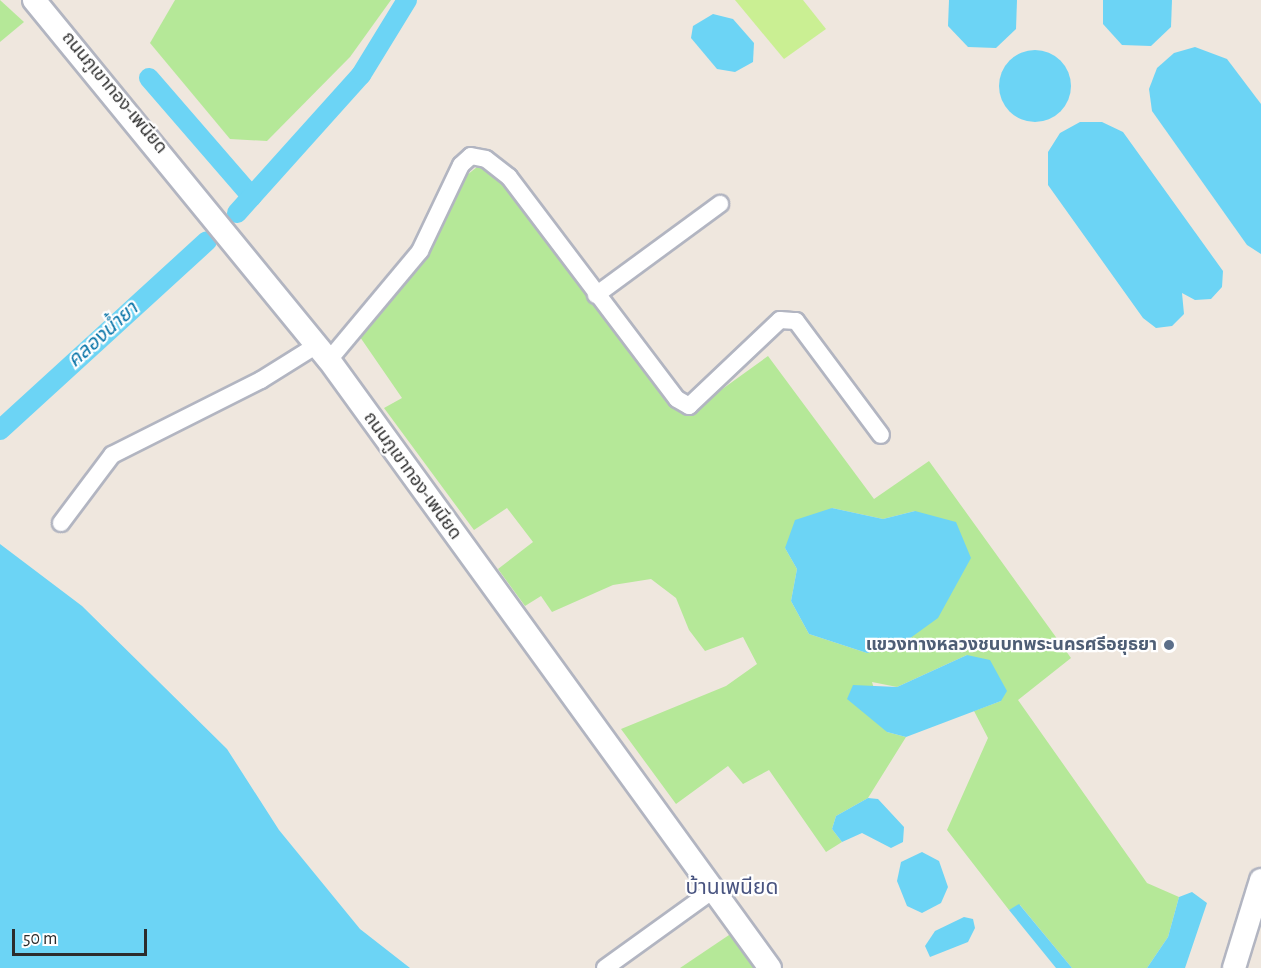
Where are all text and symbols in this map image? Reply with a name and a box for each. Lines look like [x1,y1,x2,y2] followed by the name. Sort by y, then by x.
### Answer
[57,28,171,158] street label: ถนนภูเขาทอง-เพนียด
[63,297,143,373] water label: คลองน้ำยา
[358,408,466,544] street label: ถนนภูเขาทอง-เพนียด
[866,634,1157,656] place label: แขวงทางหลวงชนบทพระนครศรีอยุธยา
[1162,638,1176,652] marker: แขวงทางหลวงชนบทพระนครศรีอยุธยา
[686,875,778,901] district label: บ้านเพนียด
[15,917,150,955] scale bar
[23,930,57,948] text: 50 m

